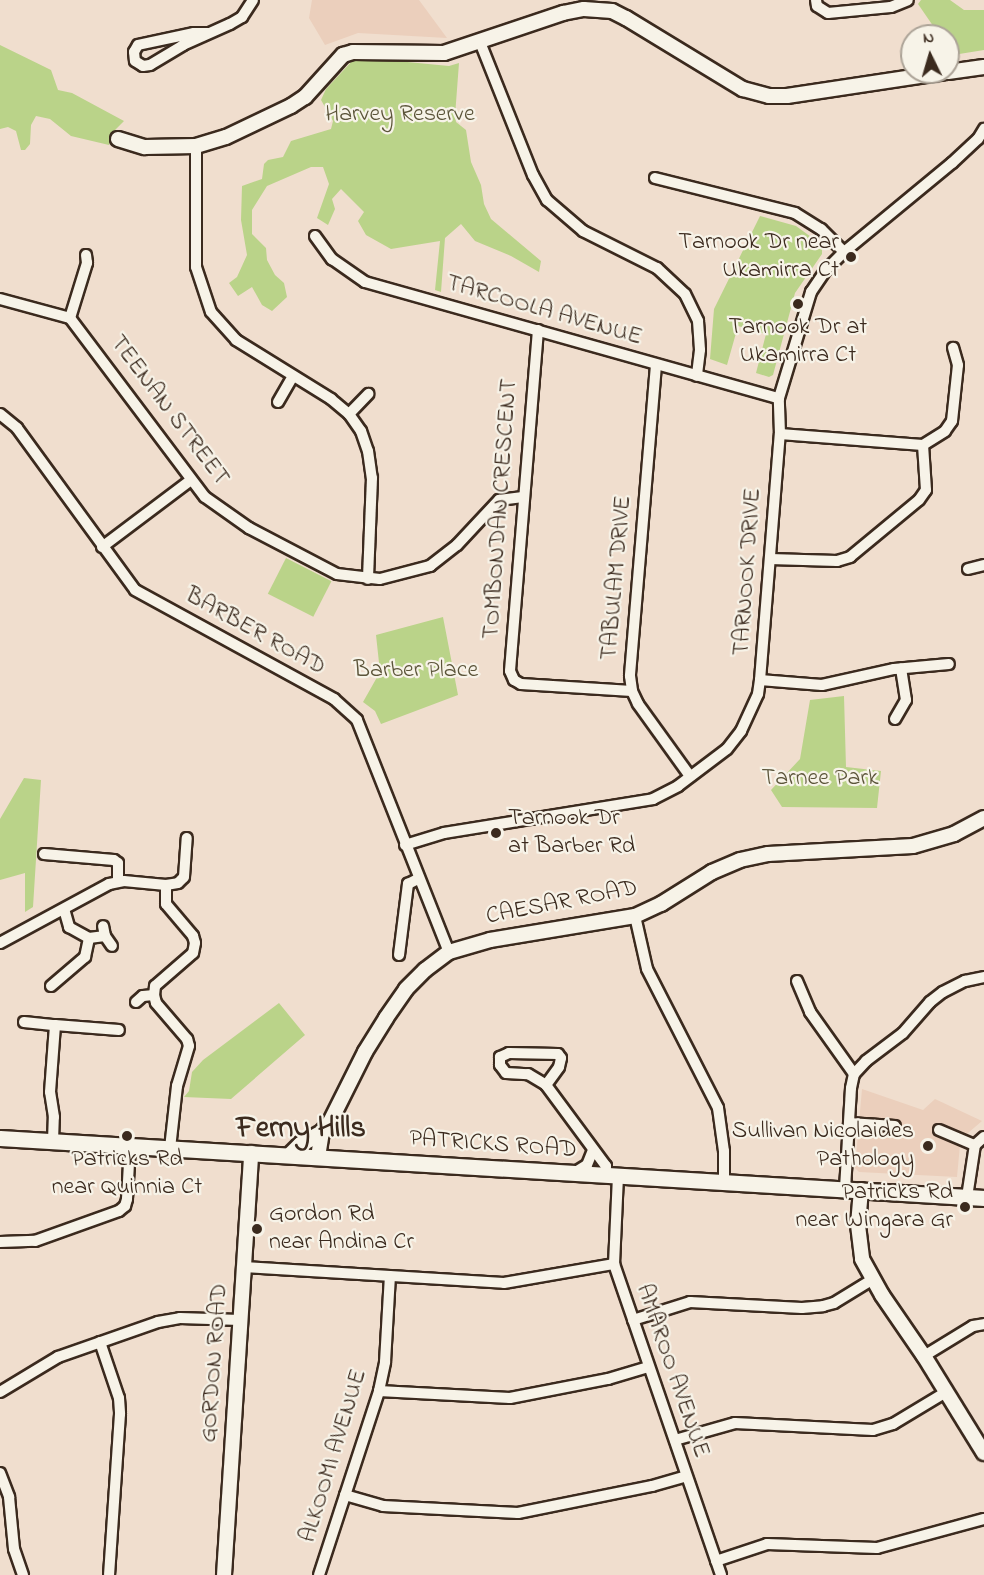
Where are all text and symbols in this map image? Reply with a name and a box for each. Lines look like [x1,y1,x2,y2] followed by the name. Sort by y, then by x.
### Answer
[900,24,960,84] north arrow
[922,26,935,50] text: N
[325,101,475,129] park label: Harvey Reserve
[678,229,839,285] place label: Tarnook Dr near Ukamirra Ct
[844,250,858,264] marker: Tarnook Dr near Ukamirra Ct
[443,269,645,353] street label: TARCOOLA AVENUE
[791,297,805,311] marker: Tarnook Dr at Ukamirra Ct
[729,314,867,370] place label: Tarnook Dr at Ukamirra Ct
[103,330,235,492] street label: TEENAN STREET
[478,378,524,640] street label: TOMBONDAN CRESCENT
[728,487,768,657] street label: TARNOOK DRIVE
[595,495,639,661] street label: TABULAM DRIVE
[180,582,330,682] street label: BARBER ROAD
[354,657,478,685] park label: Barber Place
[762,765,878,793] park label: Tarnee Park
[508,805,635,861] place label: Tarnook Dr at Barber Rd
[489,826,503,840] marker: Tarnook Dr at Barber Rd
[484,874,640,932] street label: CAESAR ROAD
[236,1111,366,1147] district label: Ferny Hills
[732,1118,914,1174] place label: Sullivan Nicolaides Pathology
[408,1125,578,1165] street label: PATRICKS ROAD
[120,1129,134,1143] marker: Patricks Rd near Quinnia Ct
[919,1137,937,1155] marker: Sullivan Nicolaides Pathology
[52,1146,202,1202] place label: Patricks Rd near Quinnia Ct
[795,1179,953,1235] place label: Patricks Rd near Wingara Gr
[958,1200,972,1214] marker: Patricks Rd near Wingara Gr
[269,1201,414,1257] place label: Gordon Rd near Andina Cr
[250,1222,264,1236] marker: Gordon Rd near Andina Cr
[629,1280,715,1462] street label: AMAROO AVENUE
[195,1283,235,1443] street label: GORDON ROAD
[294,1366,374,1546] street label: ALKOOMI AVENUE

